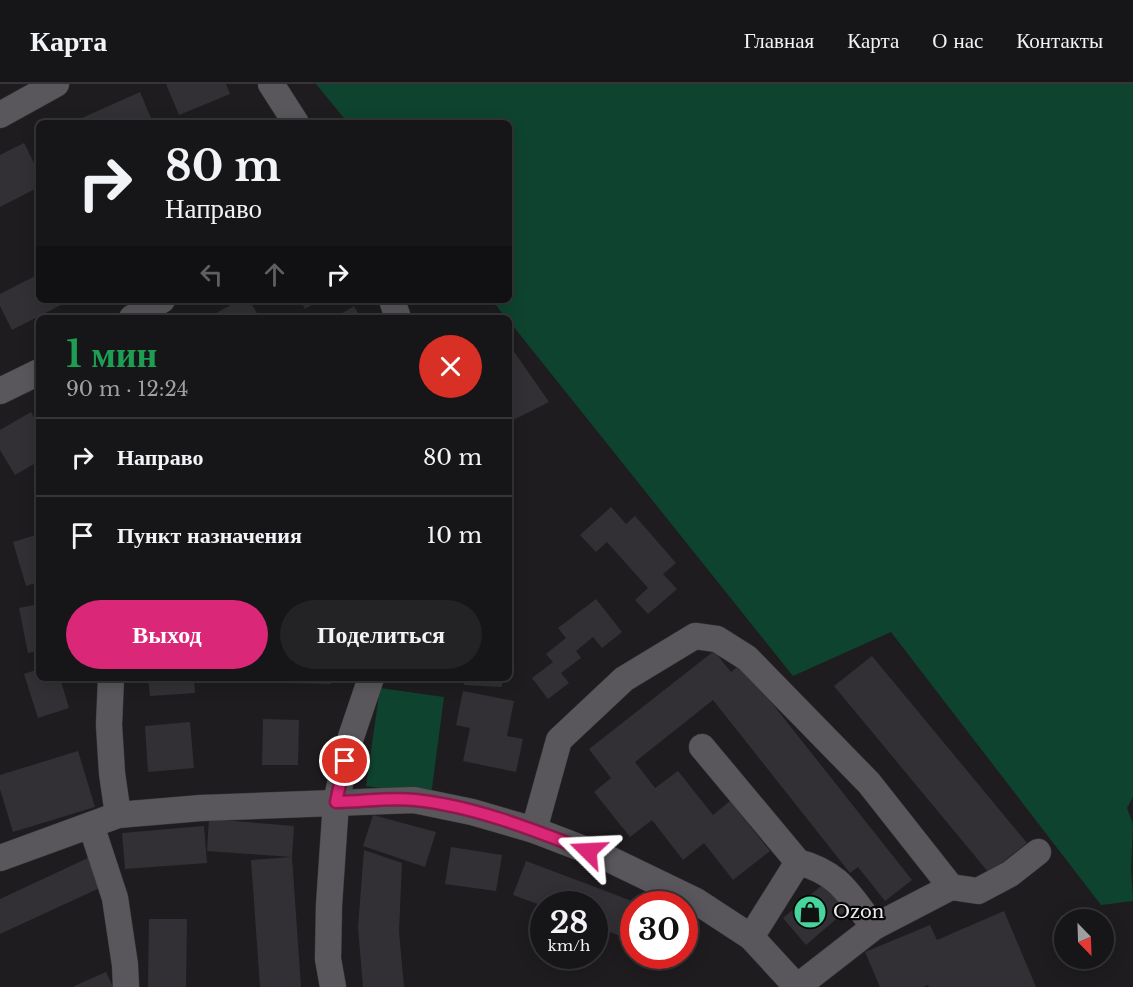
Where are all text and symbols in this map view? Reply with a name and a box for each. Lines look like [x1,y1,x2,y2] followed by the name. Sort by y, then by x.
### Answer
[30,24,107,59] text: Карта
[744,28,814,54] text: Главная
[847,28,899,54] text: Карта
[932,28,983,54] text: О нас
[1016,28,1103,54] text: Контакты
[165,140,281,192] text: 80 m
[66,144,144,222] icon: right
[165,192,262,225] text: Направо
[195,258,228,291] icon: left
[258,258,291,291] icon: ahead
[321,258,354,291] icon: right
[66,332,157,377] text: 1 мин
[419,335,482,398] button: close
[66,377,188,401] text: 90 m · 12:24
[66,441,99,474] icon: right
[117,444,203,471] text: Направо
[423,444,482,471] text: 80 m
[66,519,99,552] icon: arrive
[117,522,302,549] text: Пункт назначения
[427,522,482,549] text: 10 m
[66,600,268,669] button: Выход
[280,600,482,669] button: Поделиться
[319,735,370,786] pin
[328,744,361,777] icon: arrive
[556,819,620,883] position arrow
[620,891,698,969] speed limit sign: 30
[792,894,828,930] shop icon: Ozon
[833,901,884,923] place label: Ozon
[550,904,588,941] text: 28
[1054,909,1114,969] north arrow
[1054,909,1114,969] map controls
[548,936,590,955] text: km/h

